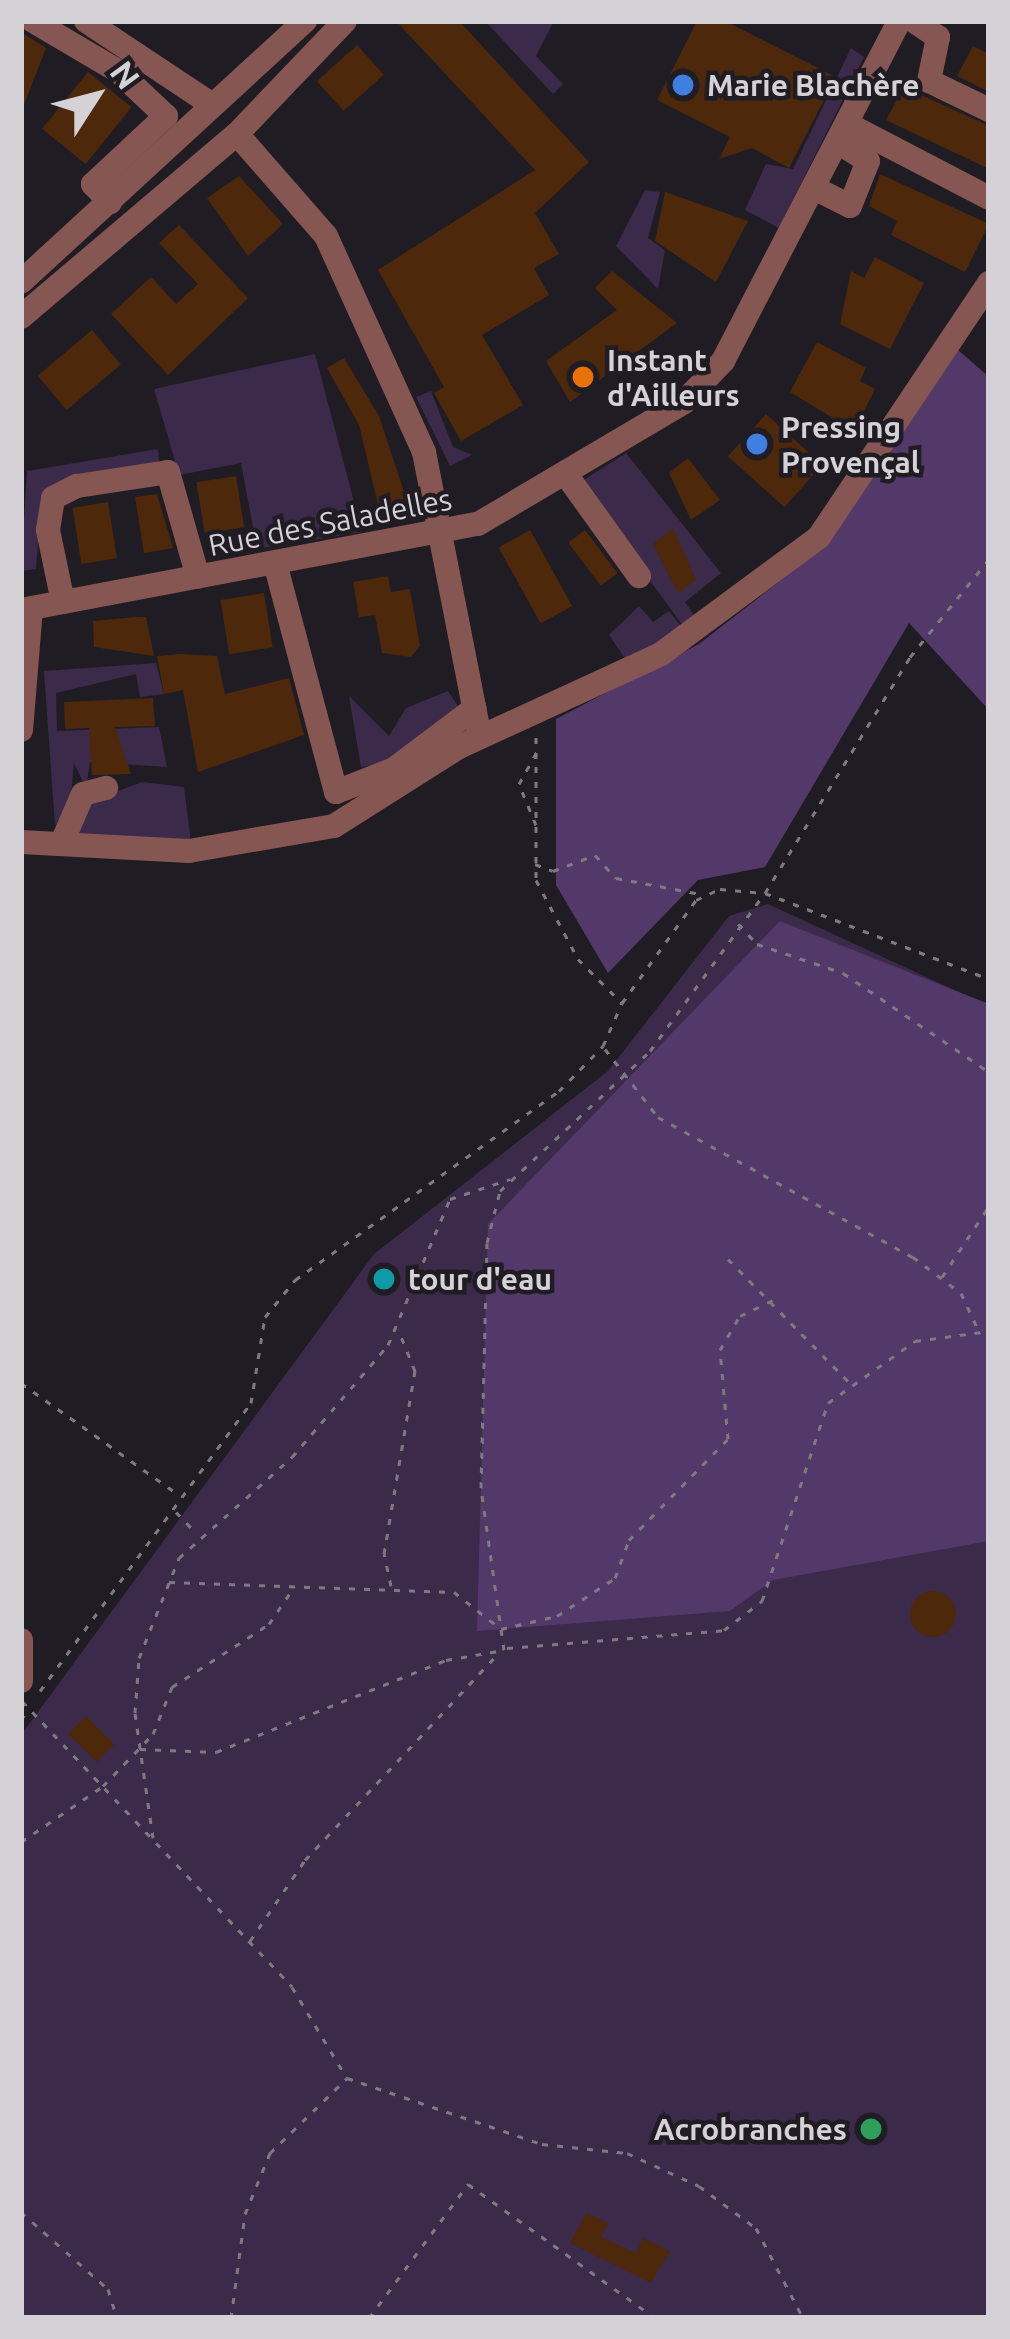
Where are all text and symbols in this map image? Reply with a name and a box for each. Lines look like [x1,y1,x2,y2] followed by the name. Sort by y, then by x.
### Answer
[36,36,156,156] north arrow
[103,54,148,95] text: N
[707,67,920,103] place label: Marie Blachère
[670,72,696,98] marker: Marie Blachère
[607,342,740,412] place label: Instant d'Ailleurs
[570,364,596,390] marker: Instant d'Ailleurs
[781,409,920,480] place label: Pressing Provençal
[744,431,770,457] marker: Pressing Provençal
[205,481,455,563] street label: Rue des Saladelles
[408,1261,552,1297] place label: tour d'eau
[371,1266,397,1292] marker: tour d'eau
[654,2111,847,2147] place label: Acrobranches
[858,2116,884,2142] marker: Acrobranches

